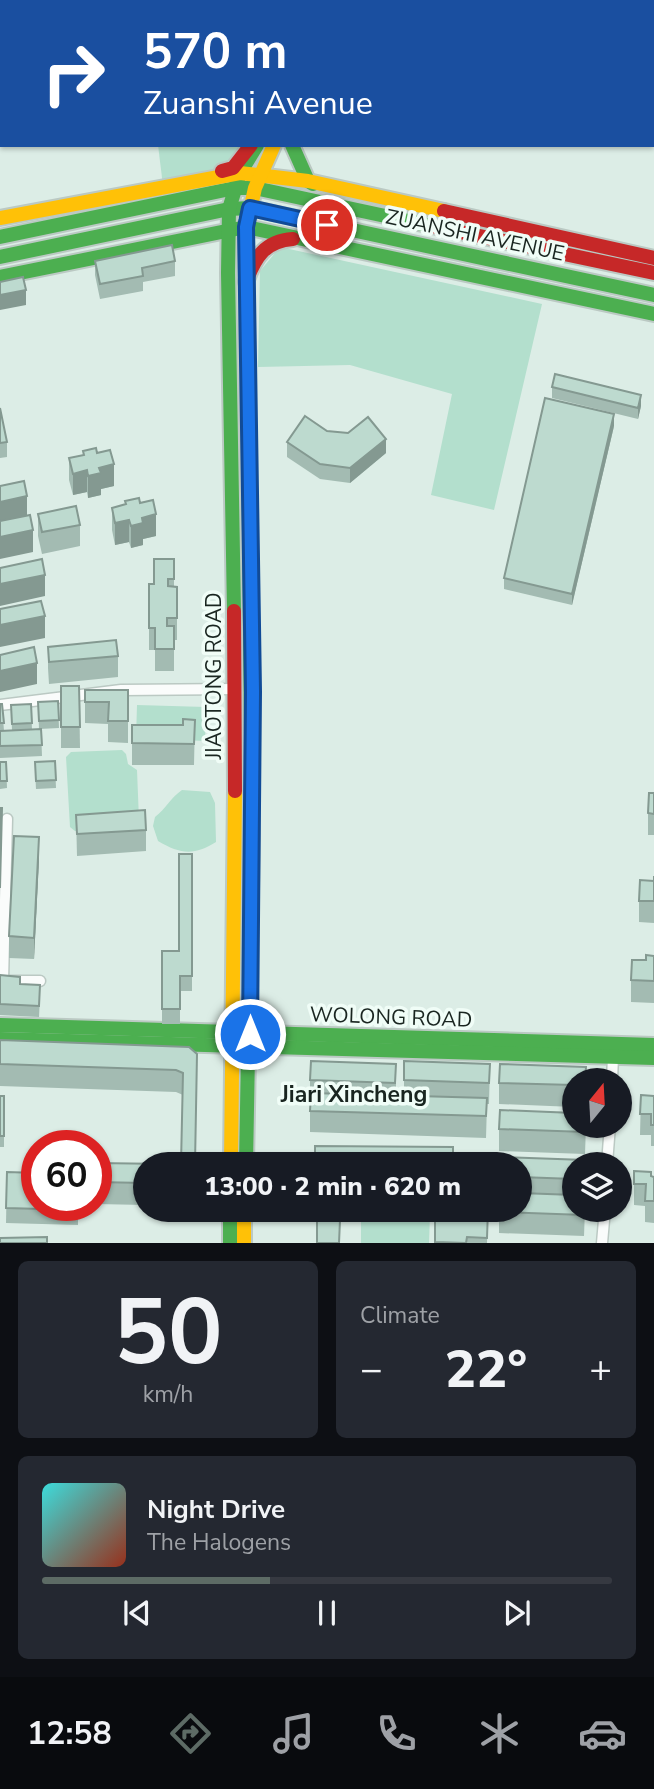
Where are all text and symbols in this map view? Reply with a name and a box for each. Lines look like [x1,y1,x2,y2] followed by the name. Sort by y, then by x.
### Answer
[143,18,287,85] text: 570 m
[28,28,119,119] icon: right
[143,82,373,125] text: Zuanshi Avenue
[297,195,357,255] pin
[383,202,567,268] street label: ZUANSHI AVENUE
[308,206,346,244] icon: arrive
[200,592,228,761] street label: JIAOTONG ROAD
[213,997,287,1071] position arrow
[309,1000,473,1034] street label: WOLONG ROAD
[562,1068,632,1138] north arrow
[562,1068,632,1222] map controls
[280,1079,427,1110] district label: Jiari Xincheng
[21,1130,112,1221] speed limit sign: 60
[562,1152,632,1222] button: layers
[204,1169,461,1204] text: 13:00 · 2 min · 620 m
[113,1271,223,1395] text: 50
[360,1300,440,1331] text: Climate
[445,1334,527,1405] text: 22°
[360,1344,383,1395] text: −
[589,1344,612,1395] text: +
[143,1379,193,1410] text: km/h
[147,1492,285,1527] text: Night Drive
[147,1527,291,1558] text: The Halogens
[118,1594,156,1632] icon: previous
[308,1594,346,1632] icon: pause
[498,1594,536,1632] icon: next
[166,1709,215,1758] icon: directions
[269,1709,318,1758] icon: music
[372,1709,421,1758] icon: phone
[475,1709,524,1758] icon: climate
[578,1709,627,1758] icon: car
[27,1712,112,1755] text: 12:58

